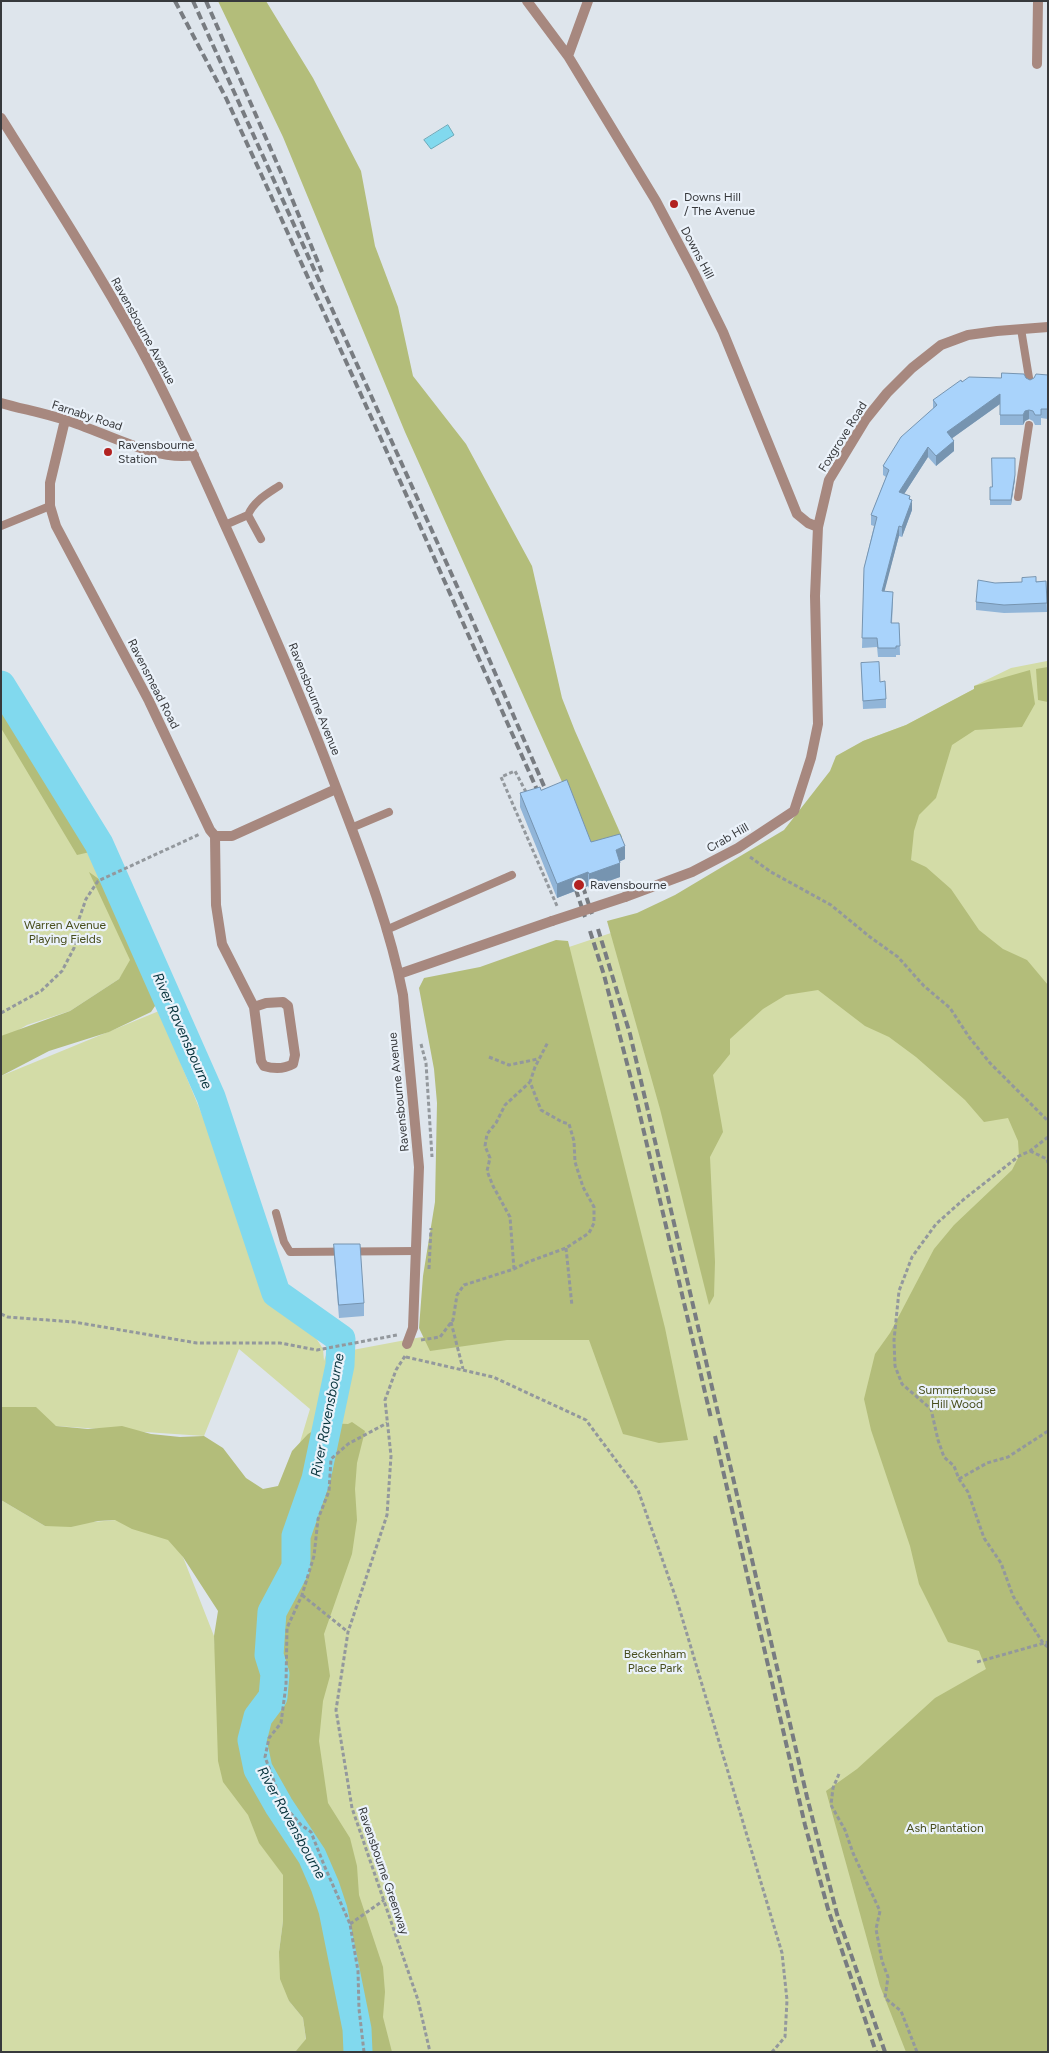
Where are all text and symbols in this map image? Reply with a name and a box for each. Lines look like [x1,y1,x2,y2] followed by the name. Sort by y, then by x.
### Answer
[684,190,755,218] place label: Downs Hill / The Avenue
[668,198,680,210] marker: Downs Hill / The Avenue
[677,225,717,281] street label: Downs Hill
[108,275,178,387] street label: Ravensbourne Avenue
[50,398,124,434] street label: Farnaby Road
[816,399,870,475] street label: Foxgrove Road
[118,438,194,466] place label: Ravensbourne Station
[102,446,114,458] marker: Ravensbourne Station
[124,637,182,731] street label: Ravensmead Road
[285,641,343,757] street label: Ravensbourne Avenue
[705,820,751,856] street label: Crab Hill
[572,878,586,892] marker: Ravensbourne
[590,878,666,892] place label: Ravensbourne
[24,918,106,946] park label: Warren Avenue Playing Fields
[149,970,215,1092] water label: River Ravensbourne
[386,1032,412,1152] street label: Ravensbourne Avenue
[308,1352,348,1478] water label: River Ravensbourne
[918,1383,996,1411] park label: Summerhouse Hill Wood
[624,1647,686,1675] park label: Beckenham Place Park
[253,1764,329,1882] water label: River Ravensbourne
[354,1805,412,1937] street label: Ravensbourne Greenway
[906,1821,984,1835] park label: Ash Plantation

